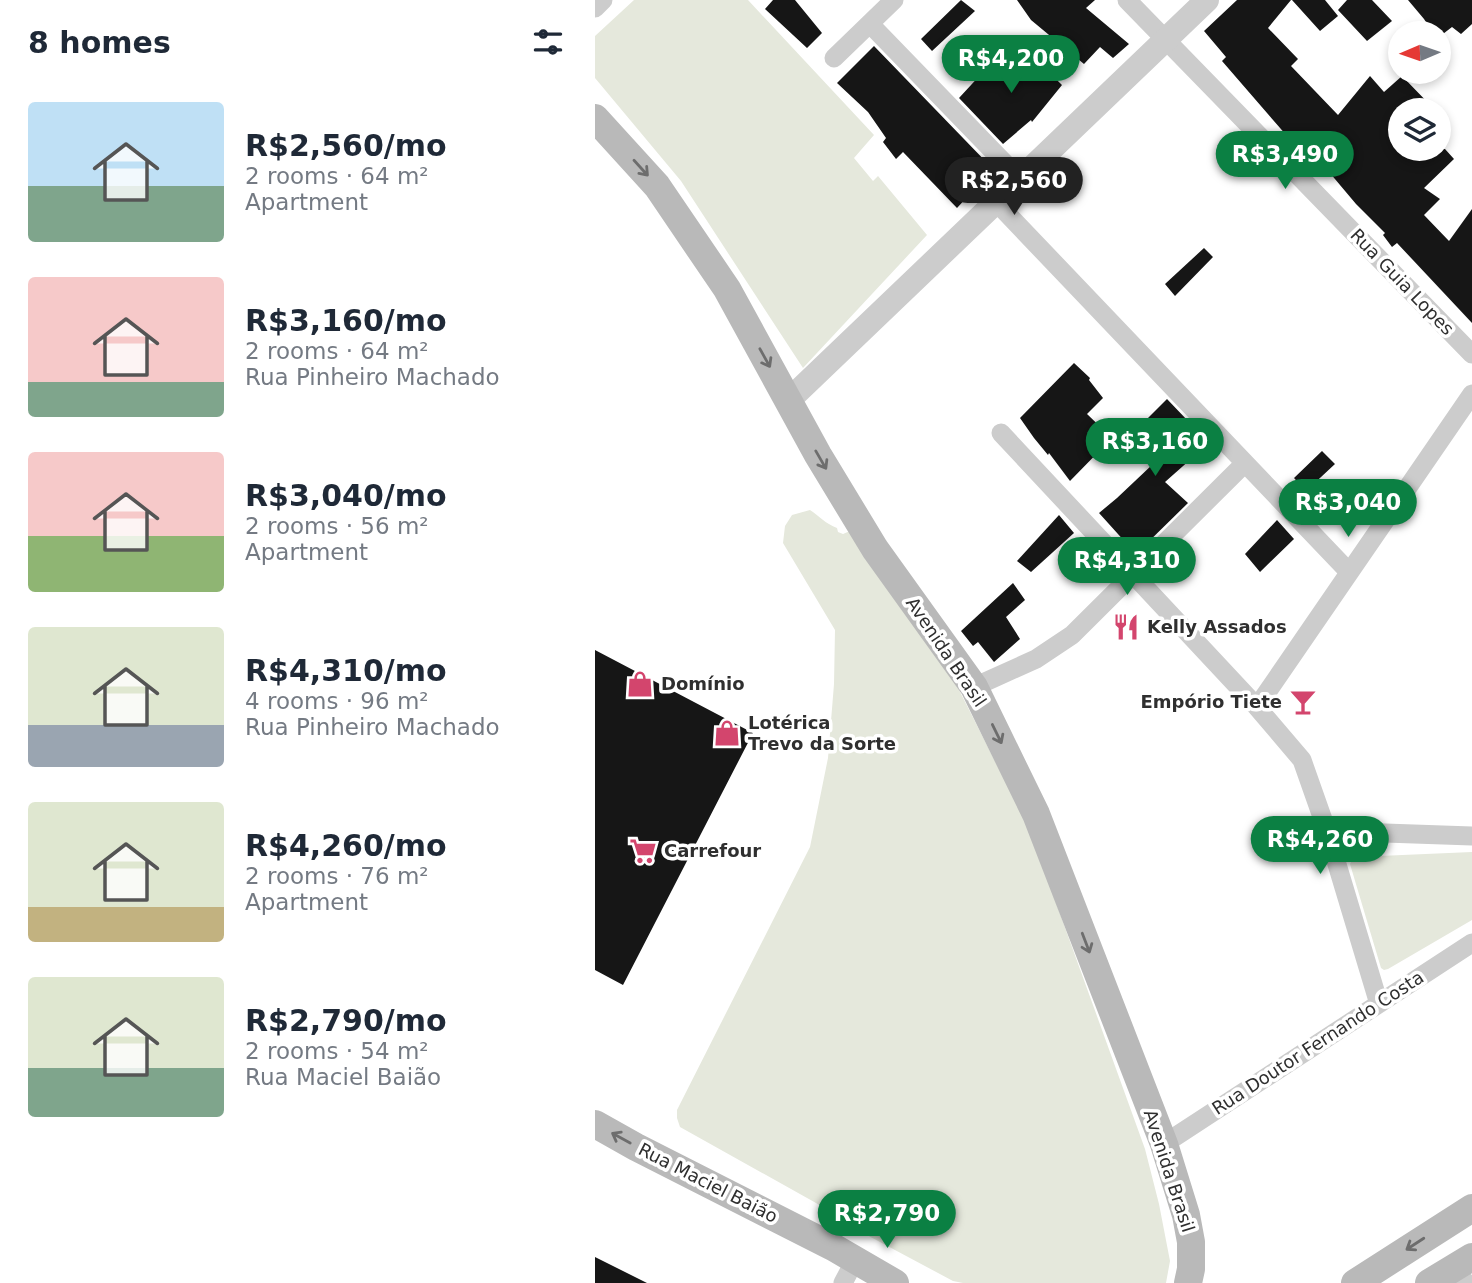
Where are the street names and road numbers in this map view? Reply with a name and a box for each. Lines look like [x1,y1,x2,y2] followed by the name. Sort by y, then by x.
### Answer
[1346,224,1458,339] street label: Rua Guia Lopes
[902,593,991,711] street label: Avenida Brasil
[1208,966,1427,1119] street label: Rua Doutor Fernando Costa
[1140,1107,1199,1235] street label: Avenida Brasil
[635,1138,781,1227] street label: Rua Maciel Baião

